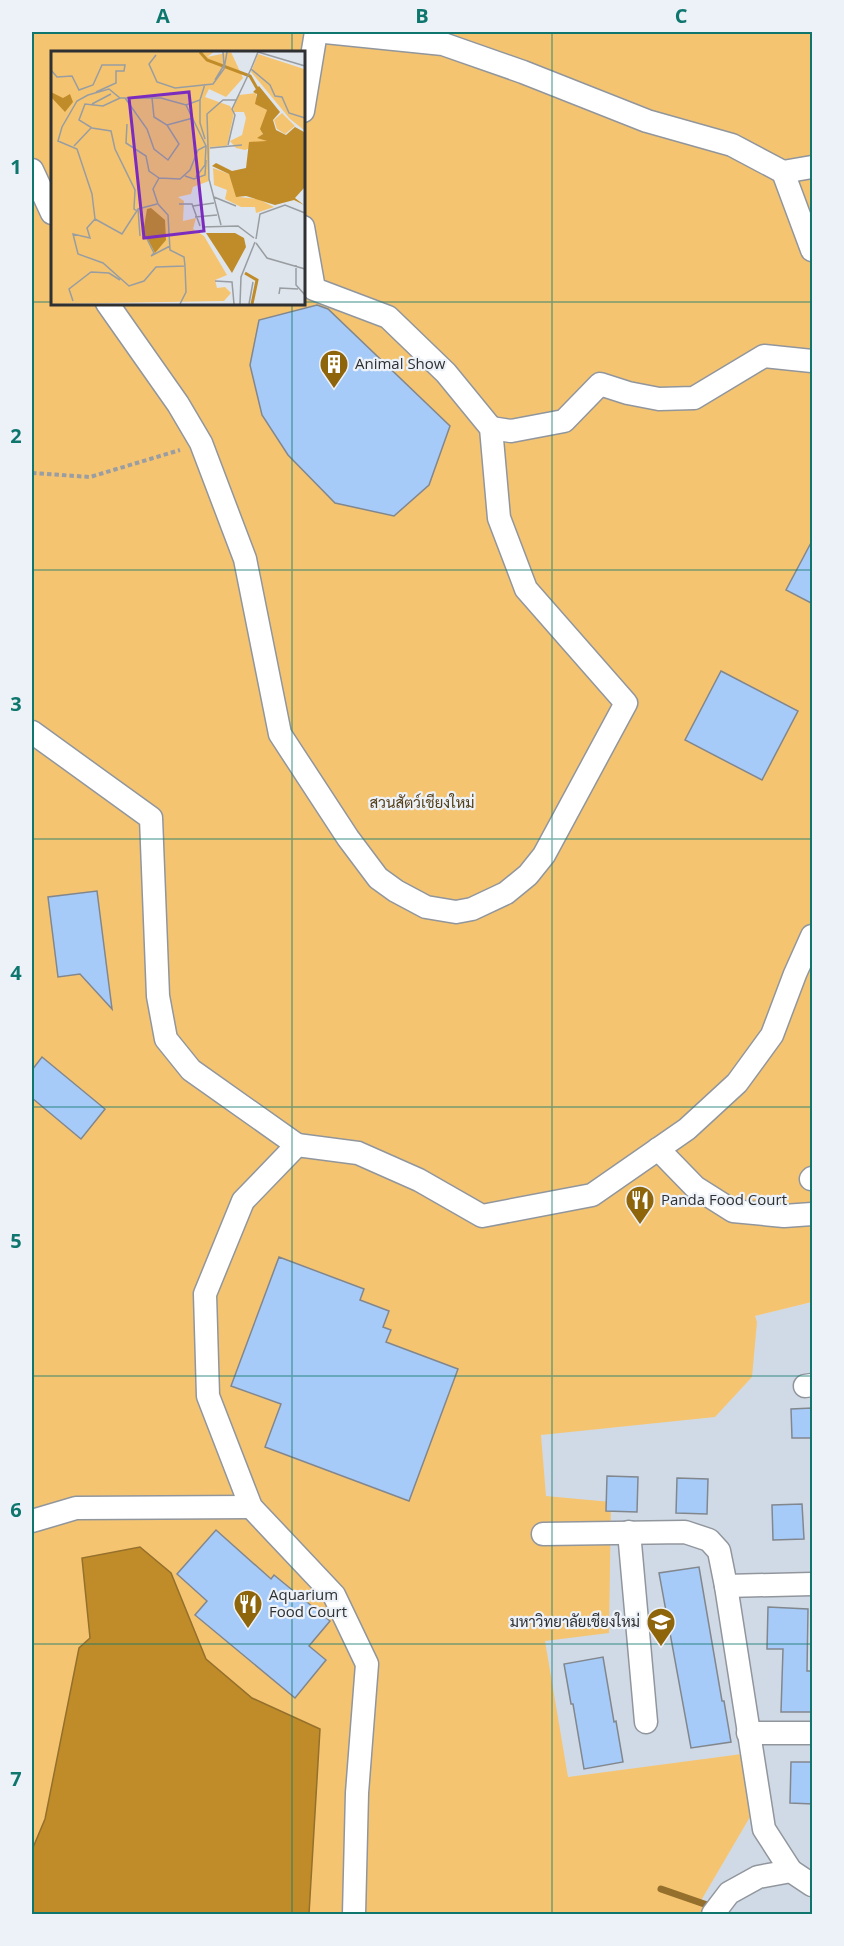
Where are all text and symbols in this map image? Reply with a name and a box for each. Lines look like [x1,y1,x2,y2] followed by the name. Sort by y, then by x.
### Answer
[156,2,170,29] text: A
[415,2,429,29] text: B
[675,2,688,29] text: C
[51,51,304,304] inset map
[10,153,22,180] text: 1
[318,348,350,390] building icon: Animal Show
[355,353,446,373] place label: Animal Show
[10,422,22,449] text: 2
[10,690,22,717] text: 3
[370,792,474,812] park label: สวนสัตว์เชียงใหม่
[10,959,22,986] text: 4
[624,1184,656,1226] restaurant icon: Panda Food Court
[661,1189,787,1209] place label: Panda Food Court
[10,1227,22,1254] text: 5
[10,1496,22,1523] text: 6
[269,1584,347,1621] place label: Aquarium Food Court
[232,1588,264,1630] restaurant icon: Aquarium Food Court
[645,1606,677,1648] school or university icon: มหาวิทยาลัยเชียงใหม่
[510,1611,640,1631] place label: มหาวิทยาลัยเชียงใหม่
[10,1765,22,1792] text: 7

